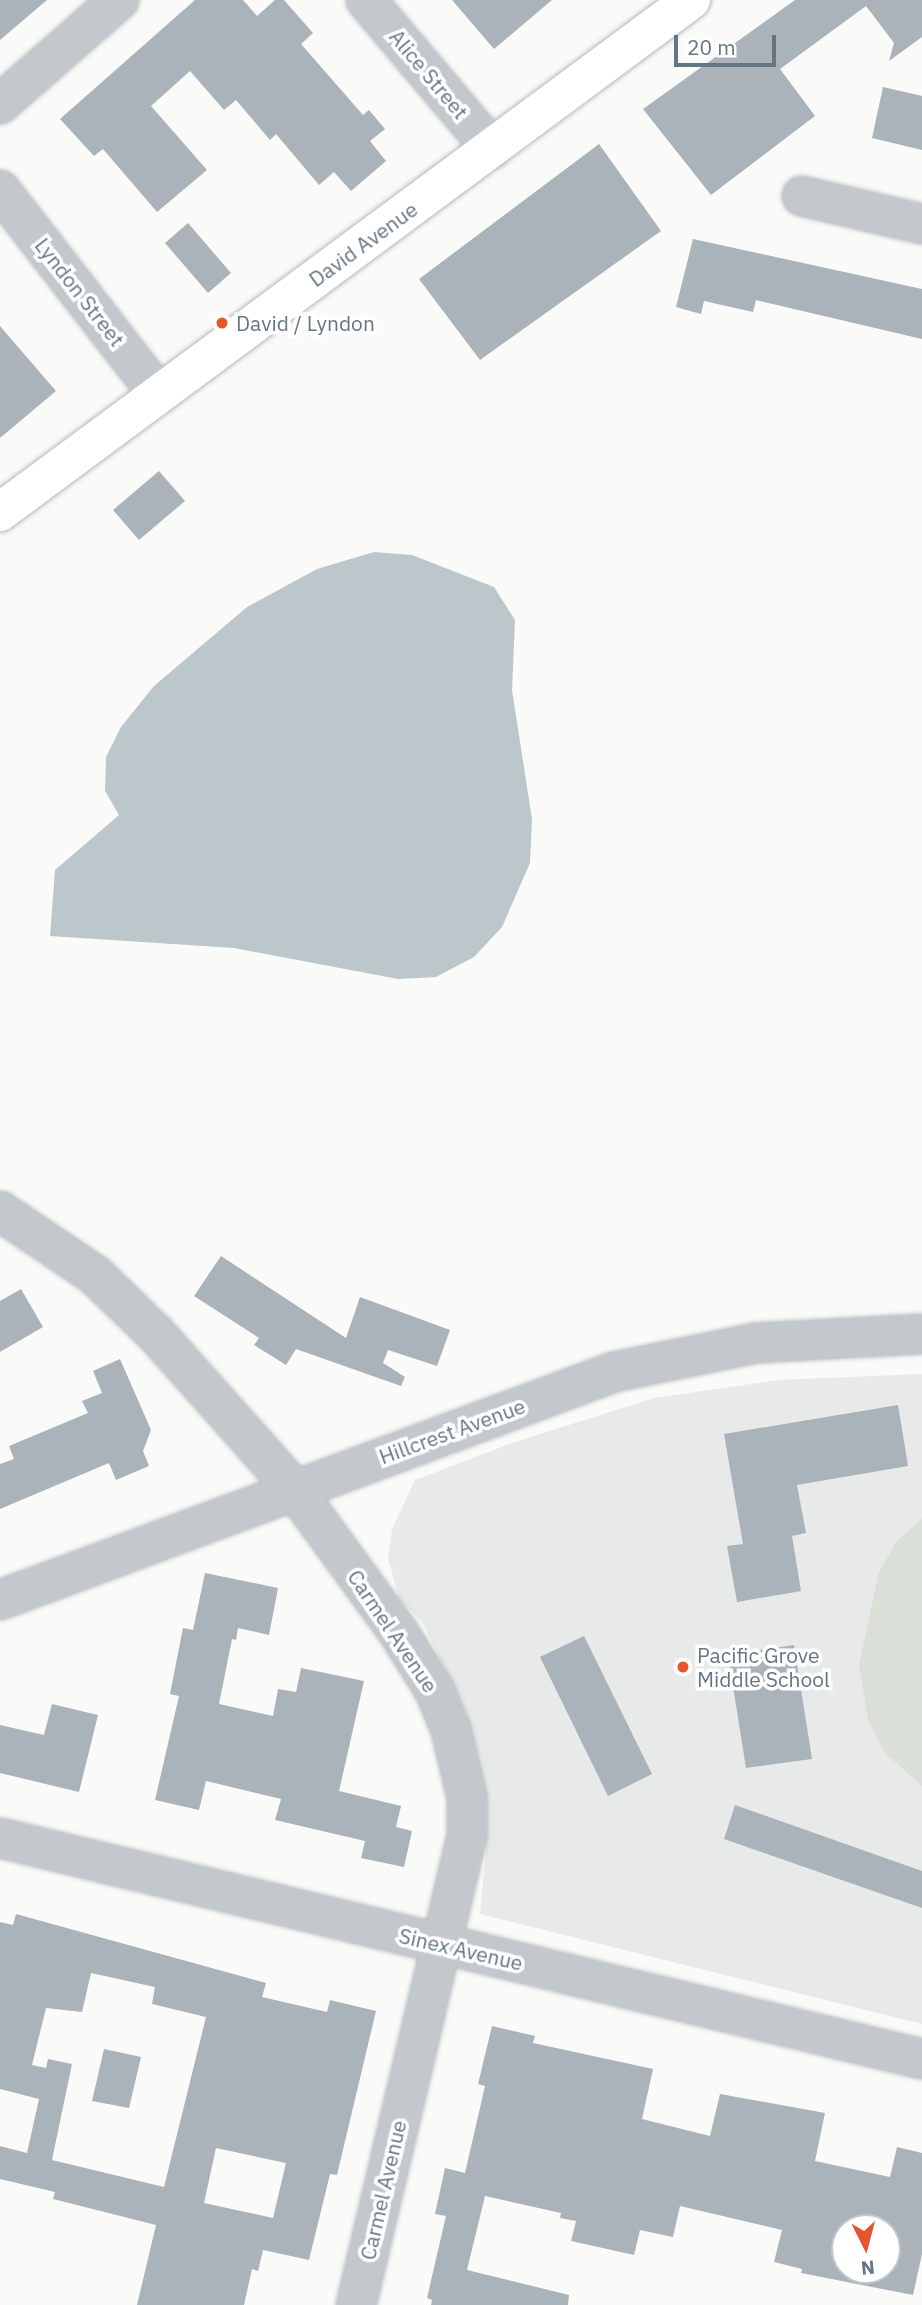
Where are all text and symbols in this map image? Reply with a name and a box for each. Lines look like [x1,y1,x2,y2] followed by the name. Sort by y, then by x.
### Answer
[677,21,778,65] scale bar
[384,24,474,124] street label: Alice Street
[687,33,736,61] text: 20 m
[304,196,422,292] street label: David Avenue
[30,233,130,351] street label: Lyndon Street
[236,310,375,336] place label: David / Lyndon
[214,315,230,331] marker: David / Lyndon
[376,1393,528,1469] street label: Hillcrest Avenue
[343,1565,443,1697] street label: Carmel Avenue
[697,1642,830,1692] place label: Pacific Grove Middle School
[675,1659,691,1675] marker: Pacific Grove Middle School
[397,1923,525,1975] street label: Sinex Avenue
[355,2118,411,2262] street label: Carmel Avenue
[831,2214,901,2284] north arrow
[860,2255,876,2281] text: N

